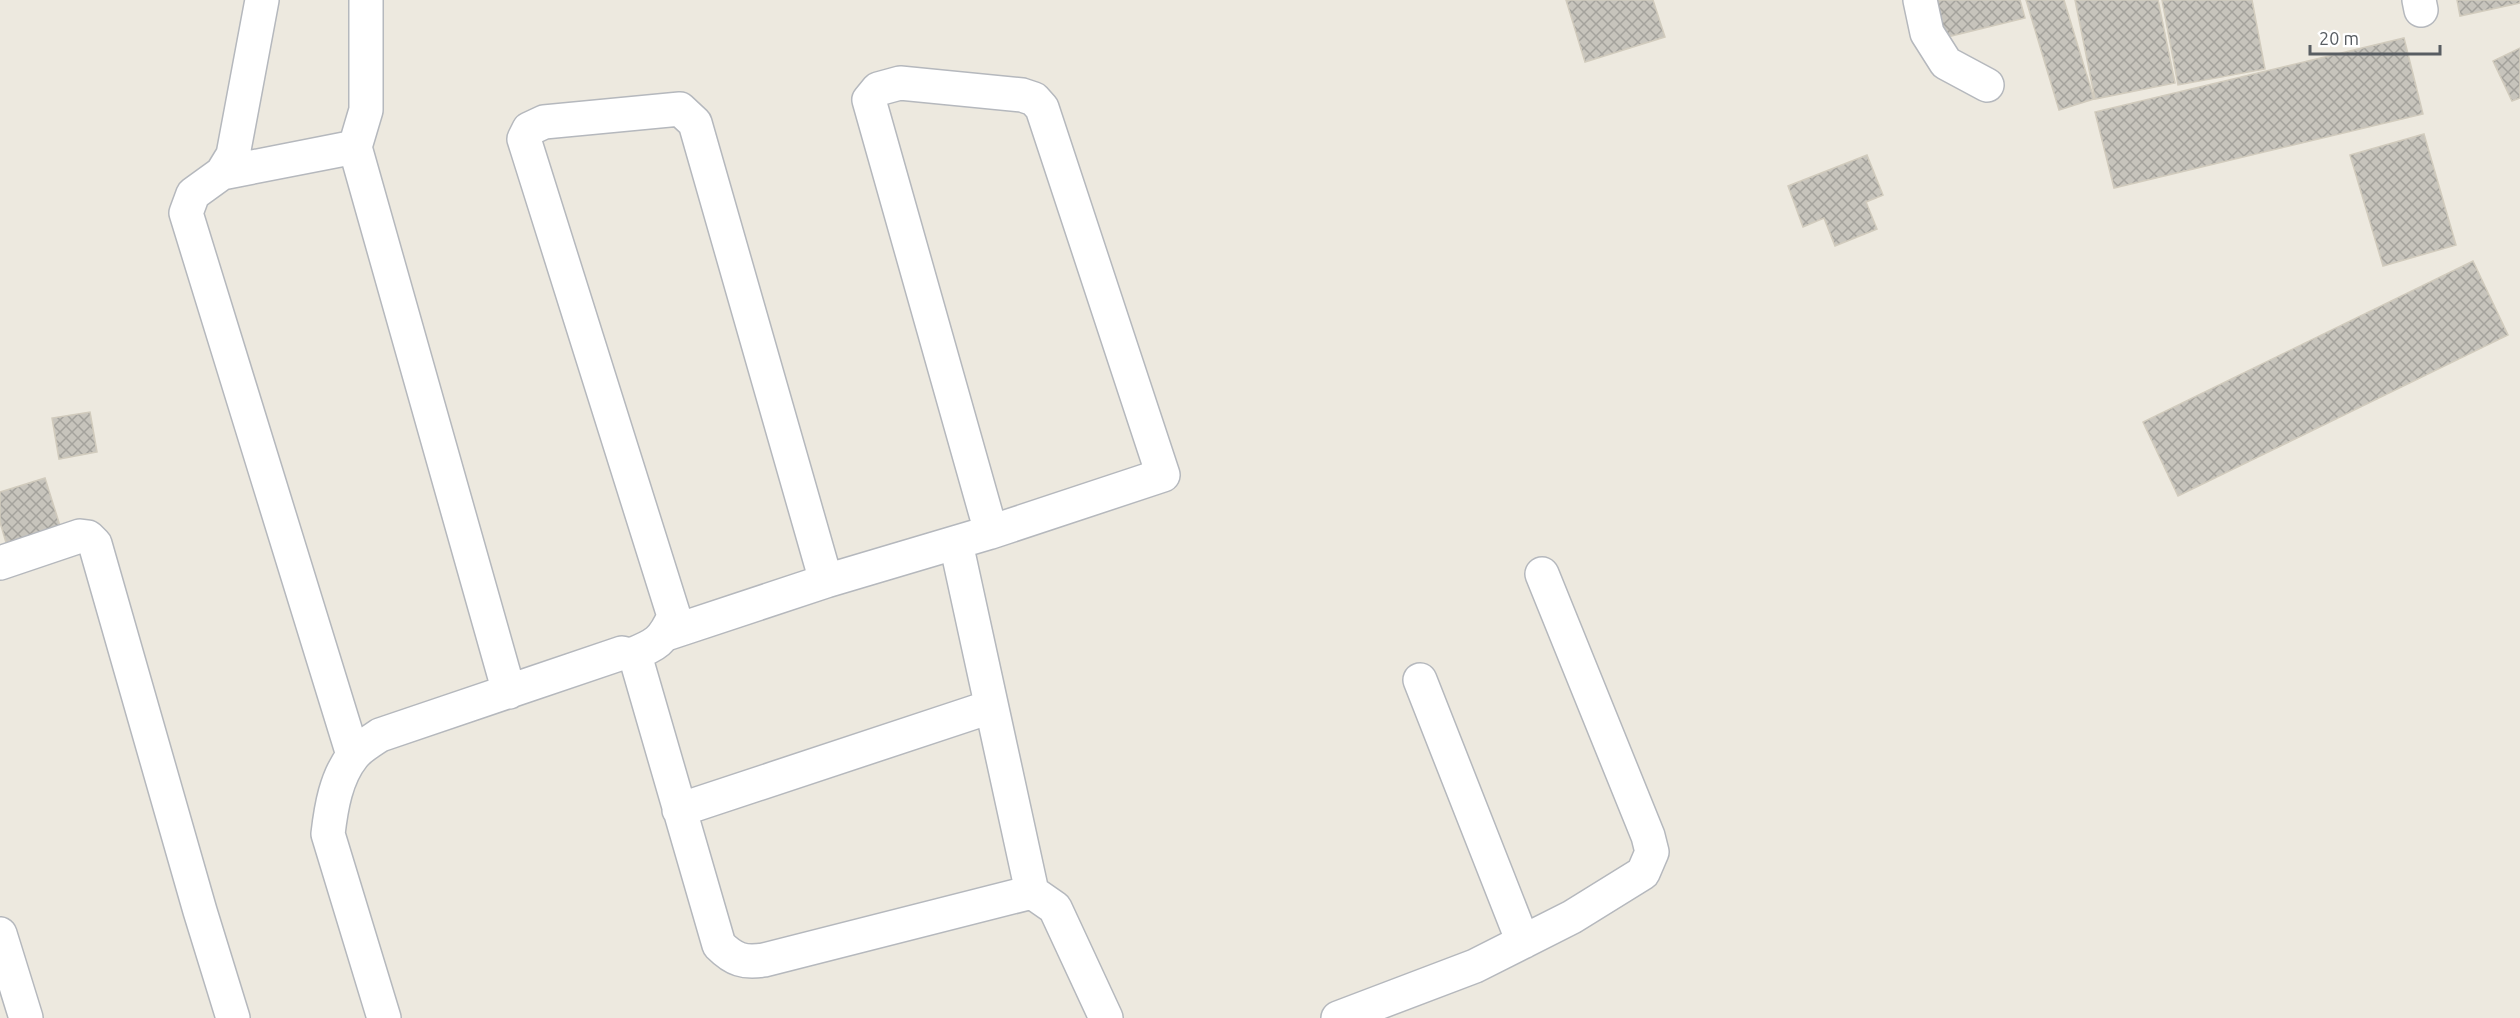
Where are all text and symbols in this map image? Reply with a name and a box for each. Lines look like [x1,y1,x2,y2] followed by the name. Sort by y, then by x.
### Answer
[2310,18,2440,56] scale bar
[2319,28,2359,48] text: 20 m

